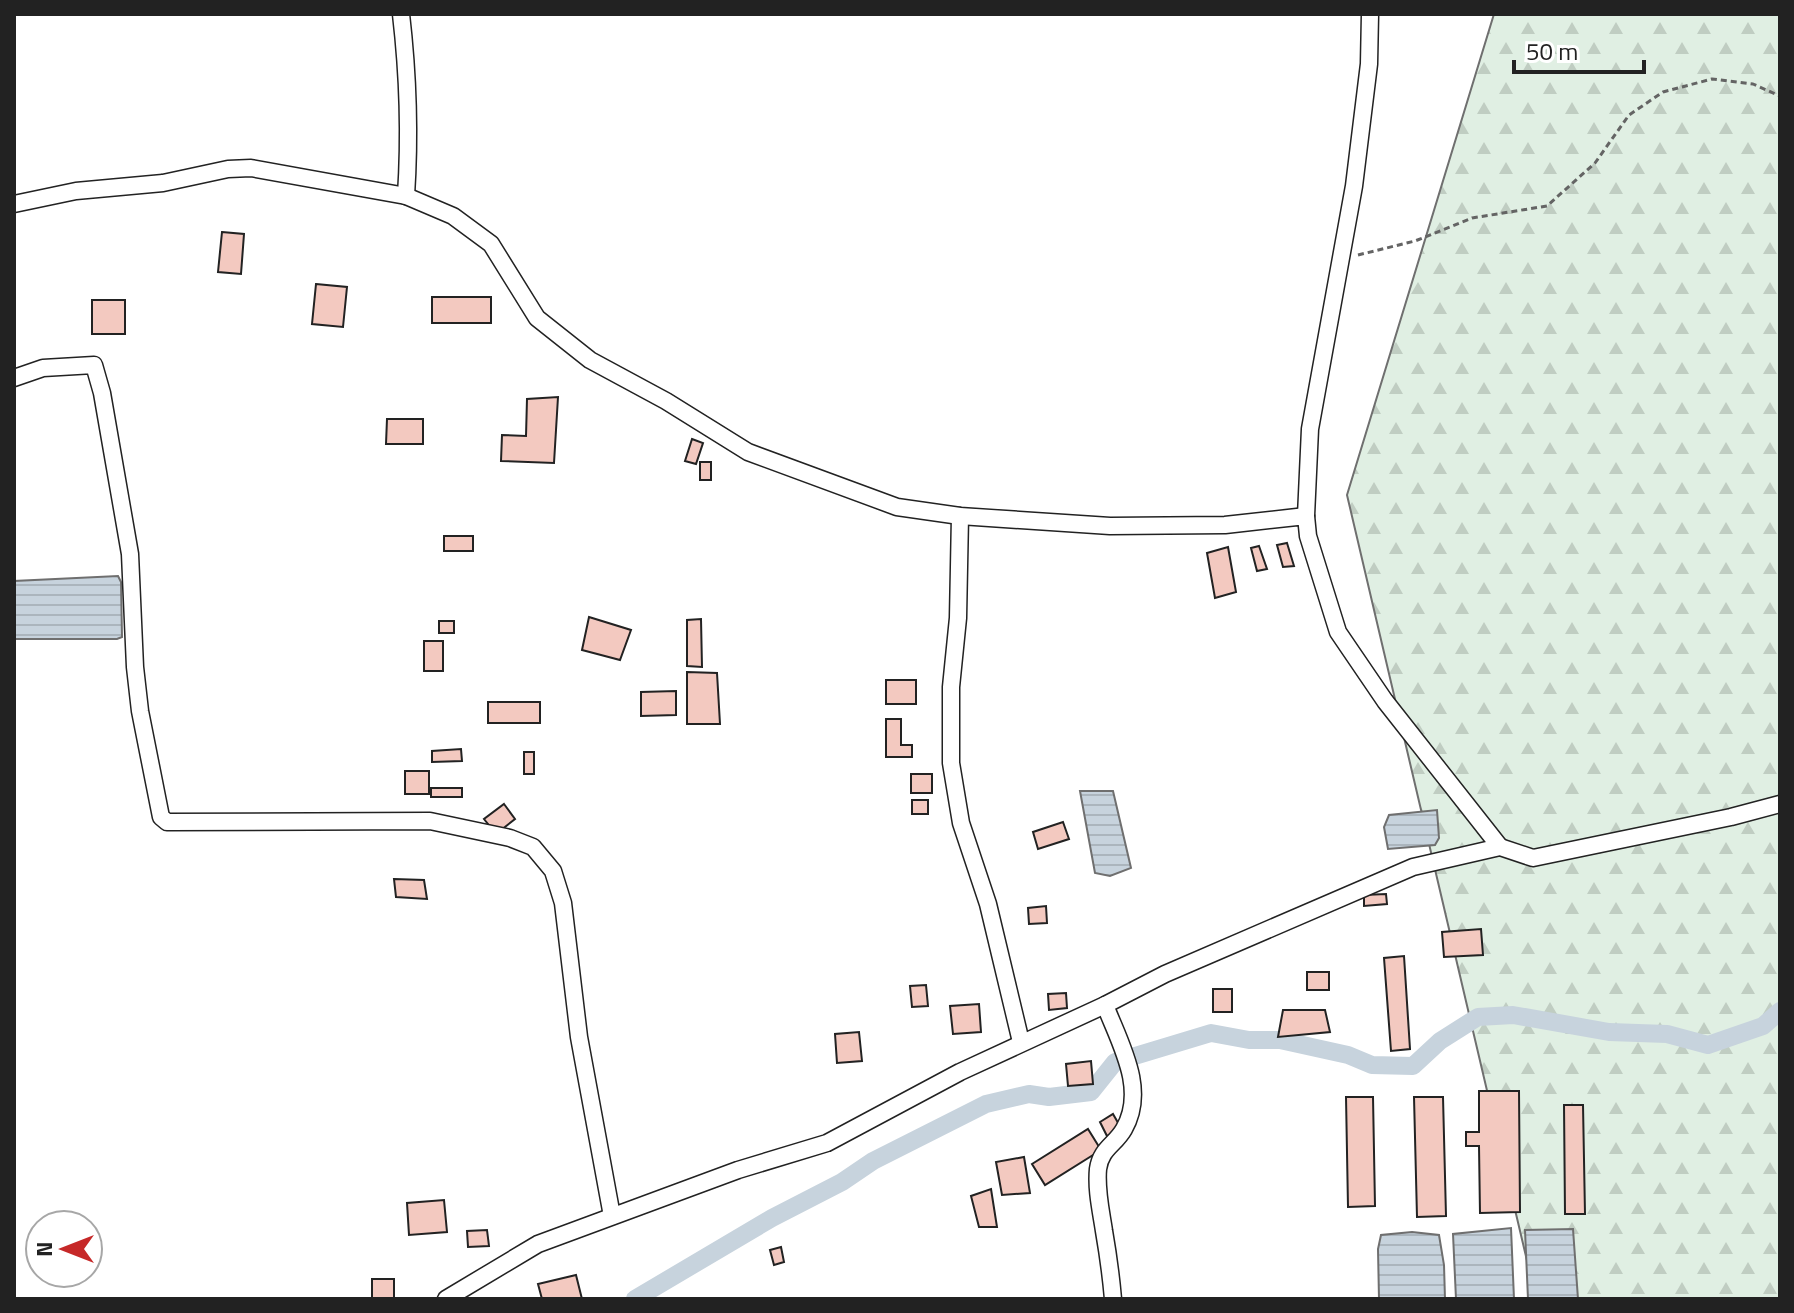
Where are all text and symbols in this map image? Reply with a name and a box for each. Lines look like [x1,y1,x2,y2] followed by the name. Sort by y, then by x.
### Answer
[1514,24,1644,74] scale bar
[1526,33,1578,69] text: 50 m
[24,1209,104,1289] north arrow
[27,1241,61,1257] text: N

